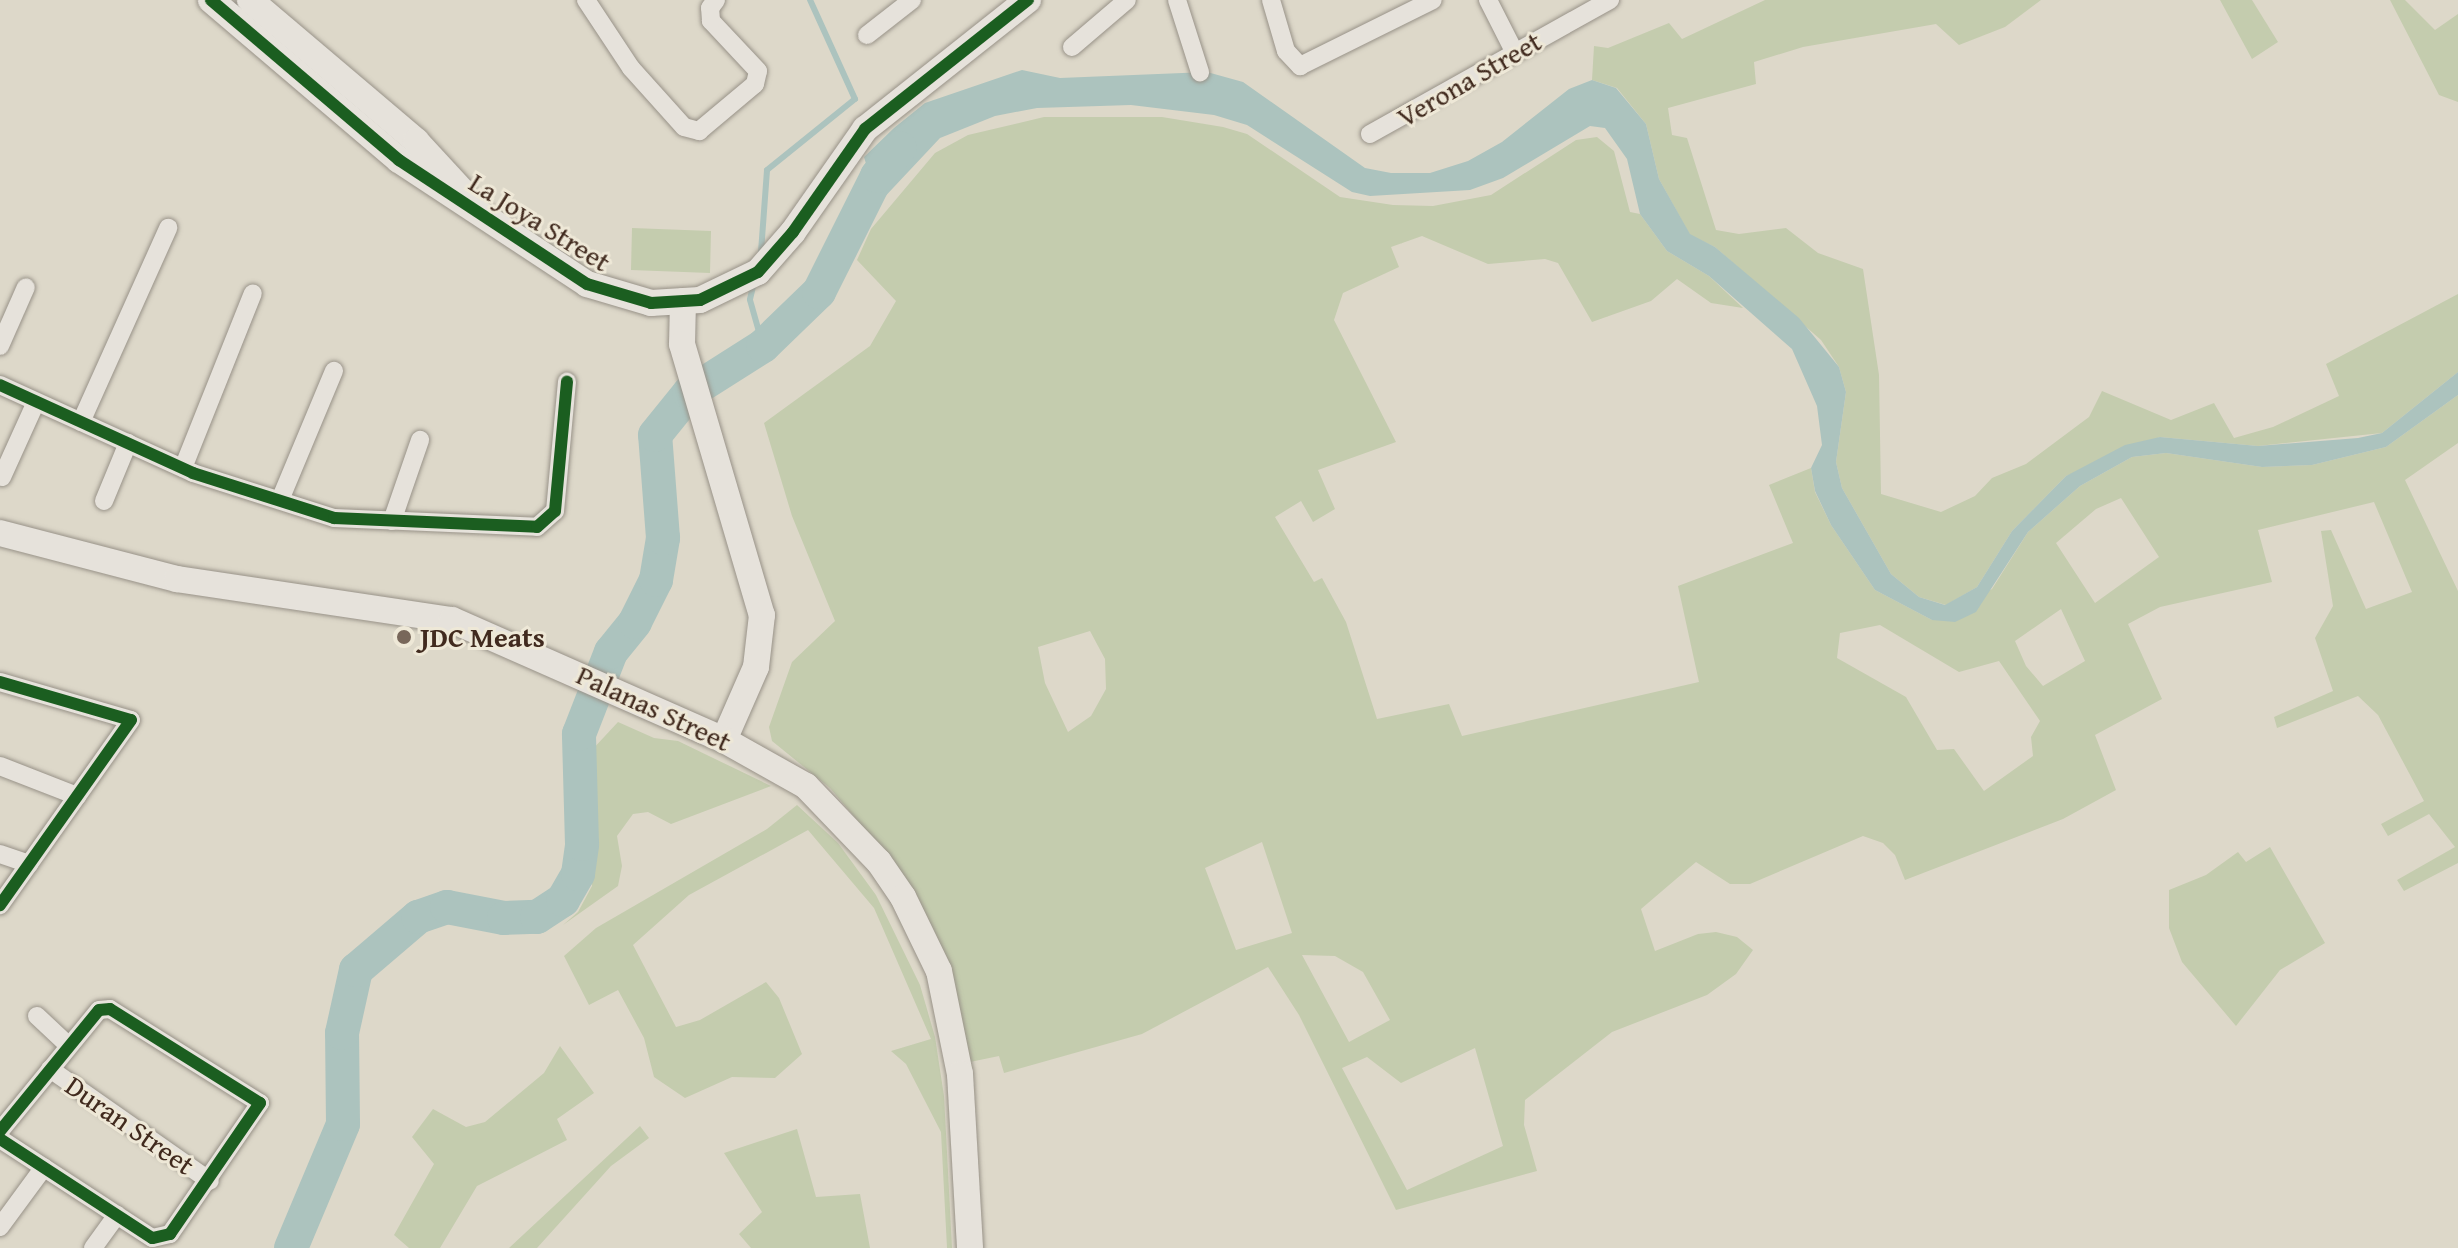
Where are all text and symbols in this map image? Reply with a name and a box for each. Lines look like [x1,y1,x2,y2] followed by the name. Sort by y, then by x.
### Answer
[1391,24,1547,134] street label: Verona Street
[463,165,617,279] street label: La Joya Street
[420,620,545,654] place label: JDC Meats
[395,628,413,646] marker: JDC Meats
[571,658,737,758] street label: Palanas Street
[59,1068,201,1182] street label: Duran Street

